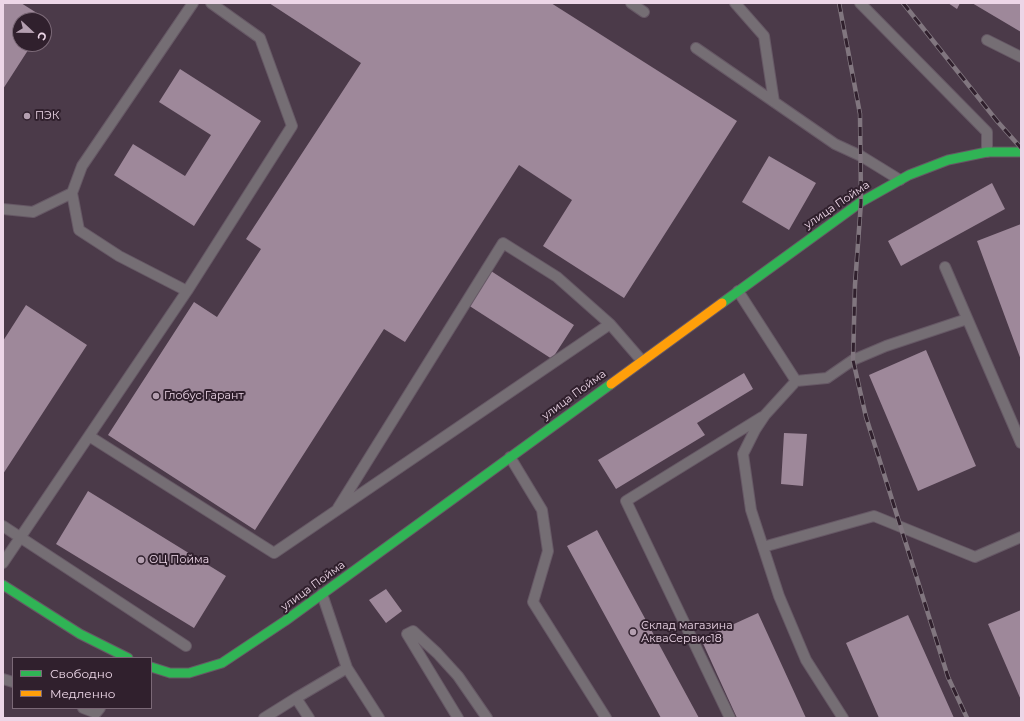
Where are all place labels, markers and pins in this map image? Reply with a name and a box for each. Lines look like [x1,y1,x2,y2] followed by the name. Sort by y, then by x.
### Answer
[35,109,60,123] place label: ПЭК
[22,111,32,121] marker: ПЭК
[164,389,244,403] place label: Глобус Гарант
[151,391,161,401] marker: Глобус Гарант
[149,553,209,567] place label: ОЦ Пойма
[136,555,146,565] marker: ОЦ Пойма
[641,619,733,645] place label: Склад магазина АкваСервис18
[628,627,638,637] marker: Склад магазина АкваСервис18

